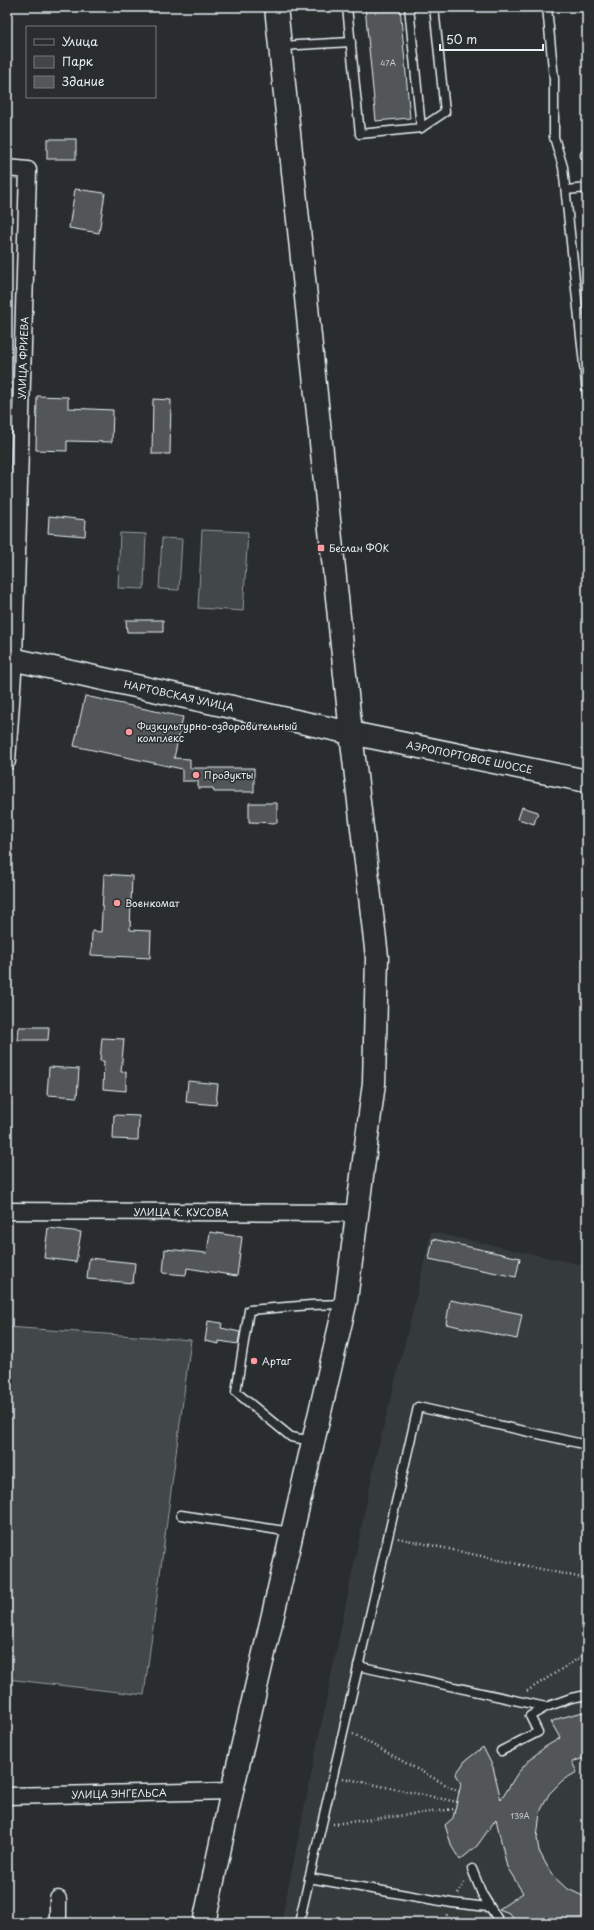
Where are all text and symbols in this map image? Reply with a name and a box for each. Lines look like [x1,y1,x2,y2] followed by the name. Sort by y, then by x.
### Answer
[26,26,156,98] legend
[440,26,543,52] scale bar
[446,30,477,48] text: 50 m
[62,32,98,50] text: Улица
[62,52,94,70] text: Парк
[380,57,396,69] house number: 47А
[62,72,104,90] text: Здание
[14,316,31,400] street label: УЛИЦА ФРИЕВА
[329,540,390,555] place label: Беслан ФОК
[316,543,326,553] marker: Беслан ФОК
[123,676,236,714] street label: НАРТОВСКАЯ УЛИЦА
[137,718,298,745] place label: Физкультурно-оздоровительный комплекс
[124,727,134,737] marker: Физкультурно-оздоровительный комплекс
[405,736,534,777] street label: АЭРОПОРТОВОЕ ШОССЕ
[204,767,253,782] place label: Продукты
[191,770,201,780] marker: Продукты
[125,895,180,910] place label: Военкомат
[112,898,122,908] marker: Военкомат
[134,1204,228,1219] street label: УЛИЦА К. КУСОВА
[262,1353,292,1368] place label: Артаг
[249,1356,259,1366] marker: Артаг
[71,1784,167,1802] street label: УЛИЦА ЭНГЕЛЬСА
[510,1810,530,1822] house number: 139А

